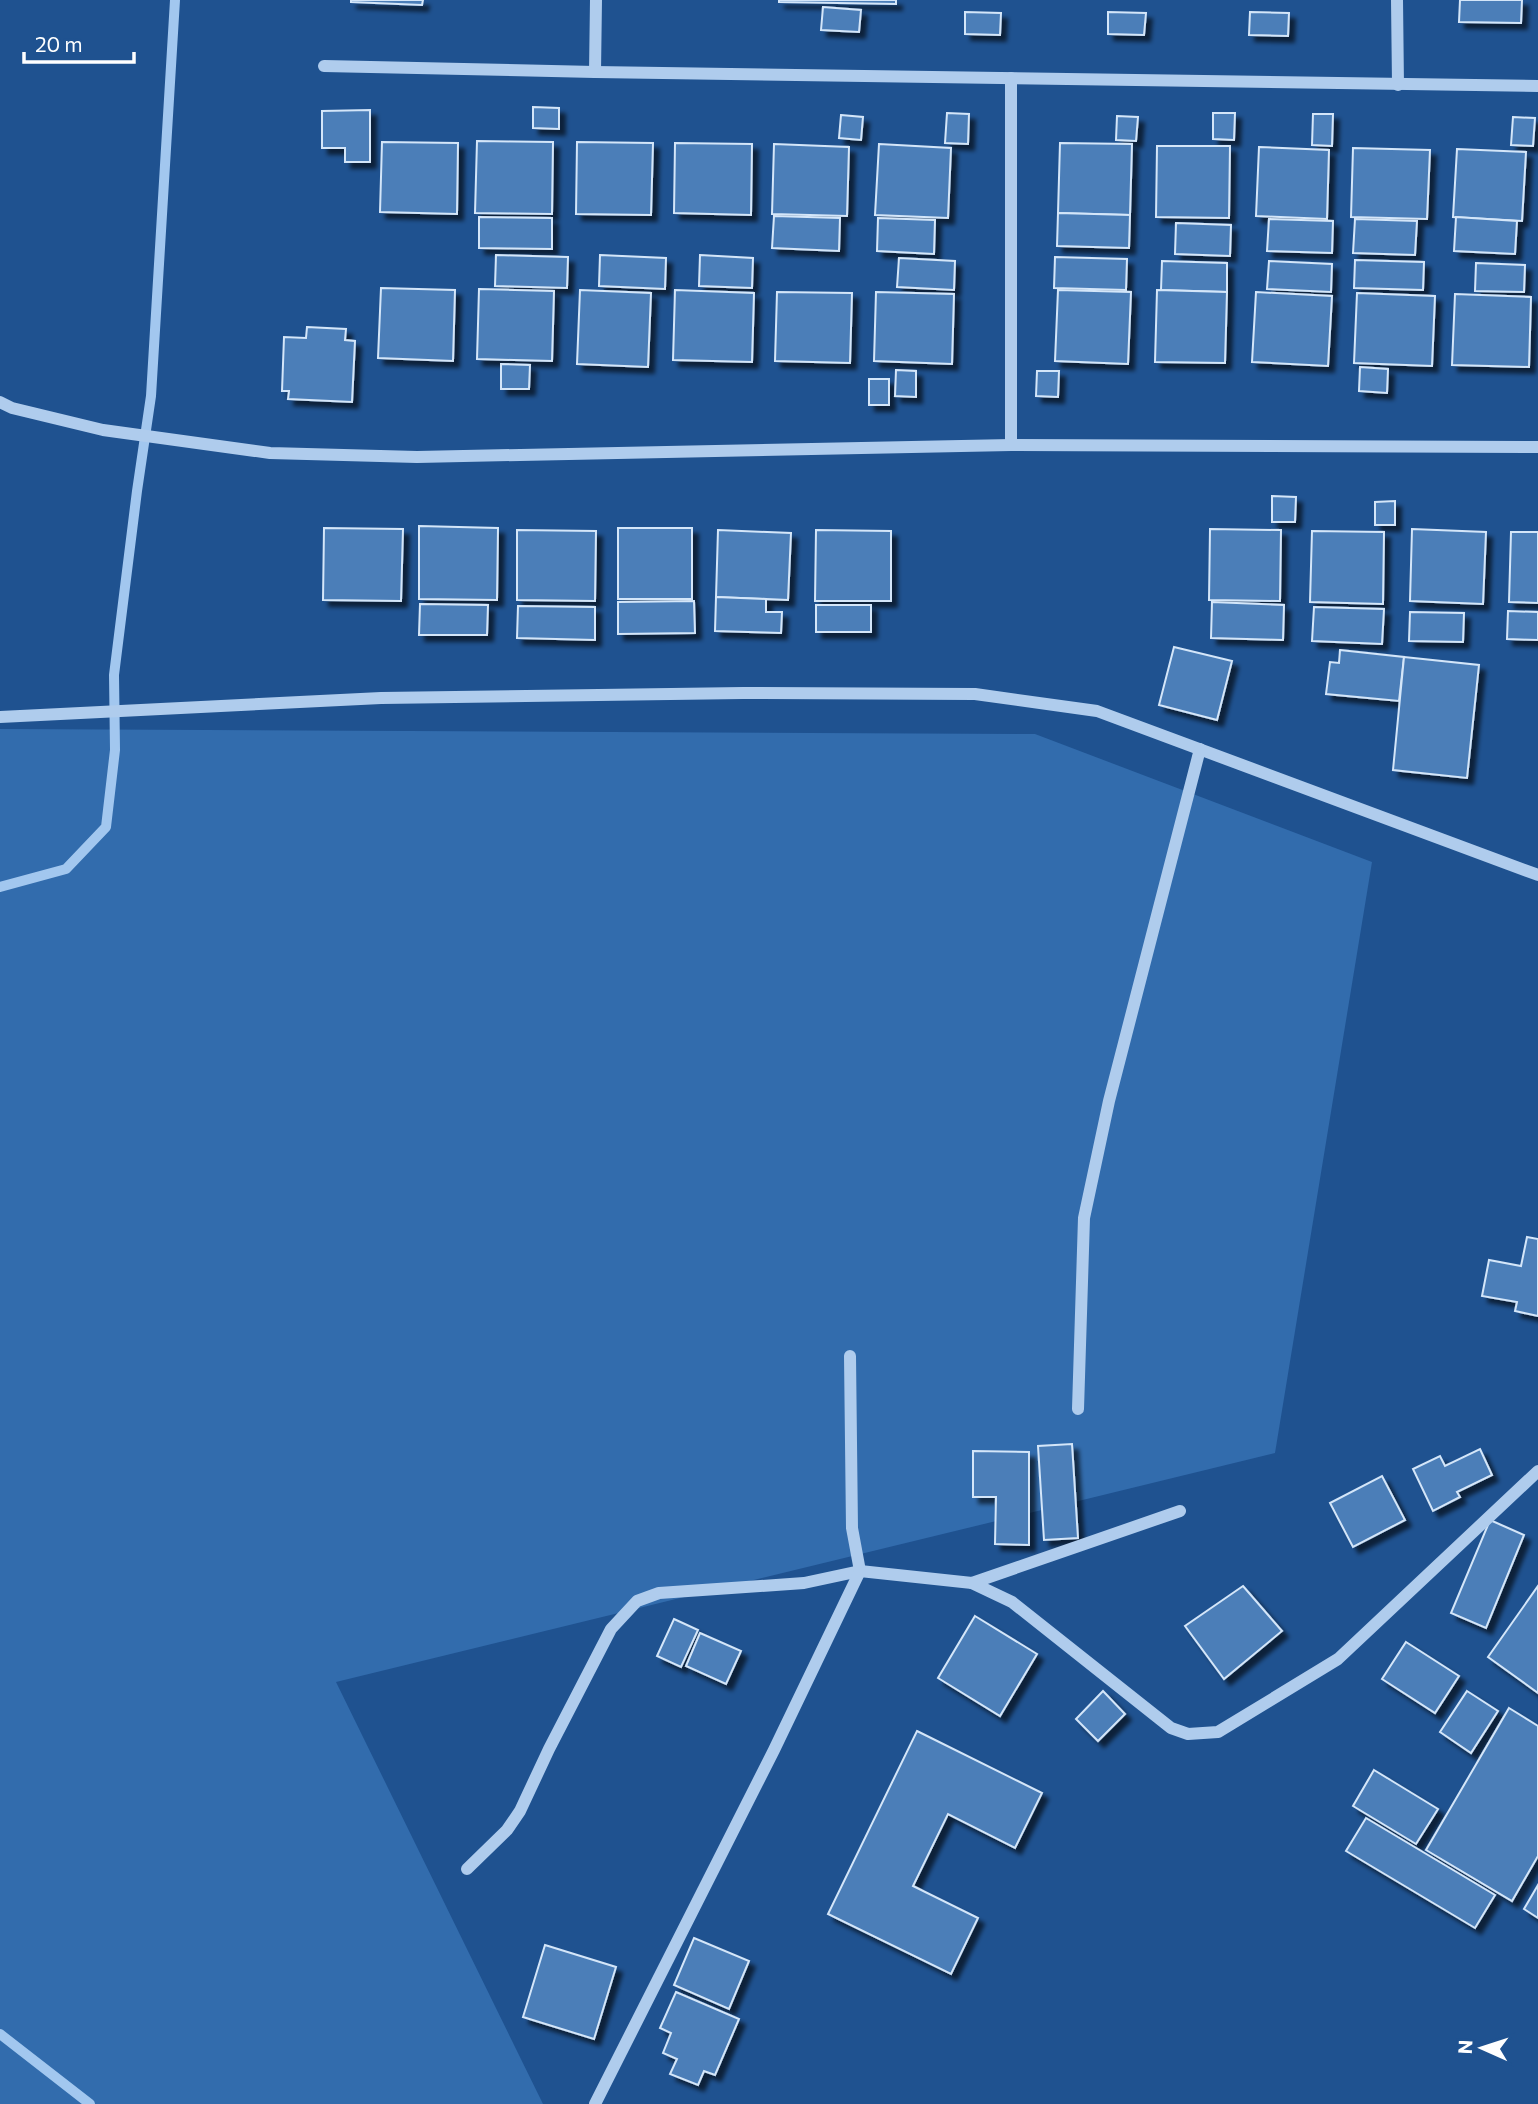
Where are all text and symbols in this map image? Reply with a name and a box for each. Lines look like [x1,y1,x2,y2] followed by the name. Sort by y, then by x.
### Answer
[24,21,135,65] scale bar
[35,31,83,56] text: 20 m
[1447,2013,1517,2083] north arrow
[1453,2039,1476,2055] text: N

